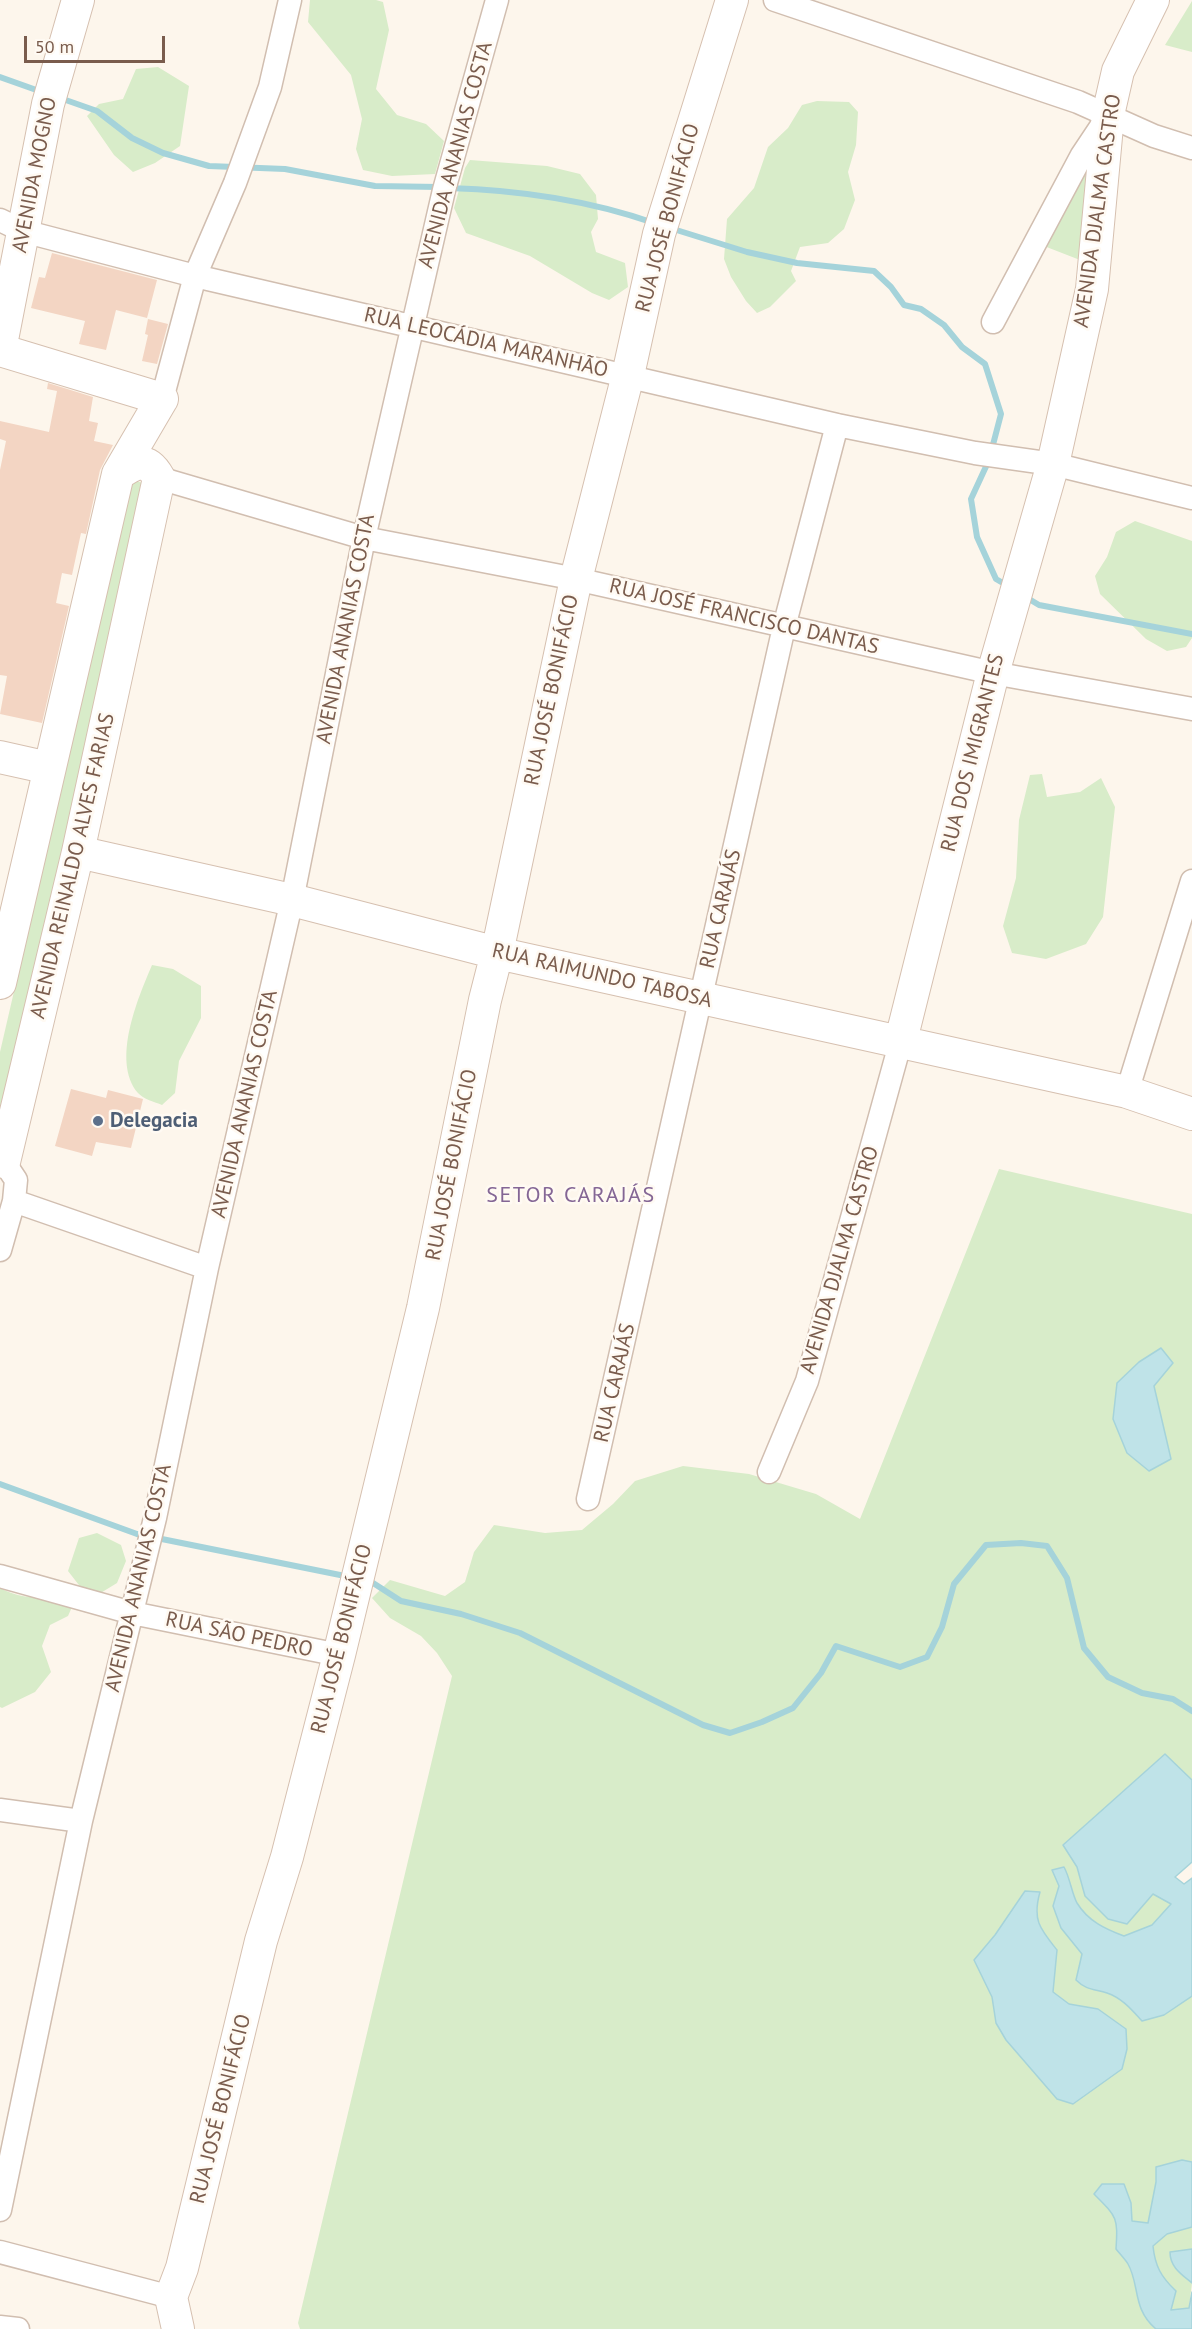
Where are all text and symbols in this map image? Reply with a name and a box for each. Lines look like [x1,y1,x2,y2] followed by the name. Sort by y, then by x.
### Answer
[27,24,168,62] scale bar
[35,35,74,58] text: 50 m
[414,39,498,271] street label: AVENIDA ANANIAS COSTA
[1069,92,1127,330] street label: AVENIDA DJALMA CASTRO
[8,95,62,255] street label: AVENIDA MOGNO
[631,121,705,315] street label: RUA JOSÉ BONIFÁCIO
[362,303,610,383] street label: RUA LEOCÁDIA MARANHÃO
[311,512,381,746] street label: AVENIDA ANANIAS COSTA
[607,574,881,660] street label: RUA JOSÉ FRANCISCO DANTAS
[519,592,585,788] street label: RUA JOSÉ BONIFÁCIO
[936,651,1010,855] street label: RUA DOS IMIGRANTES
[26,711,120,1021] street label: AVENIDA REINALDO ALVES FARIAS
[695,847,747,971] street label: RUA CARAJÁS
[489,938,715,1014] street label: RUA RAIMUNDO TABOSA
[206,987,284,1221] street label: AVENIDA ANANIAS COSTA
[421,1067,483,1263] street label: RUA JOSÉ BONIFÁCIO
[110,1108,198,1134] place label: Delegacia
[91,1114,105,1128] marker: Delegacia
[795,1143,885,1377] street label: AVENIDA DJALMA CASTRO
[486,1183,656,1209] district label: SETOR CARAJÁS
[589,1321,641,1445] street label: RUA CARAJÁS
[100,1461,178,1695] street label: AVENIDA ANANIAS COSTA
[306,1542,378,1736] street label: RUA JOSÉ BONIFÁCIO
[163,1607,315,1663] street label: RUA SÃO PEDRO
[185,2012,257,2206] street label: RUA JOSÉ BONIFÁCIO

